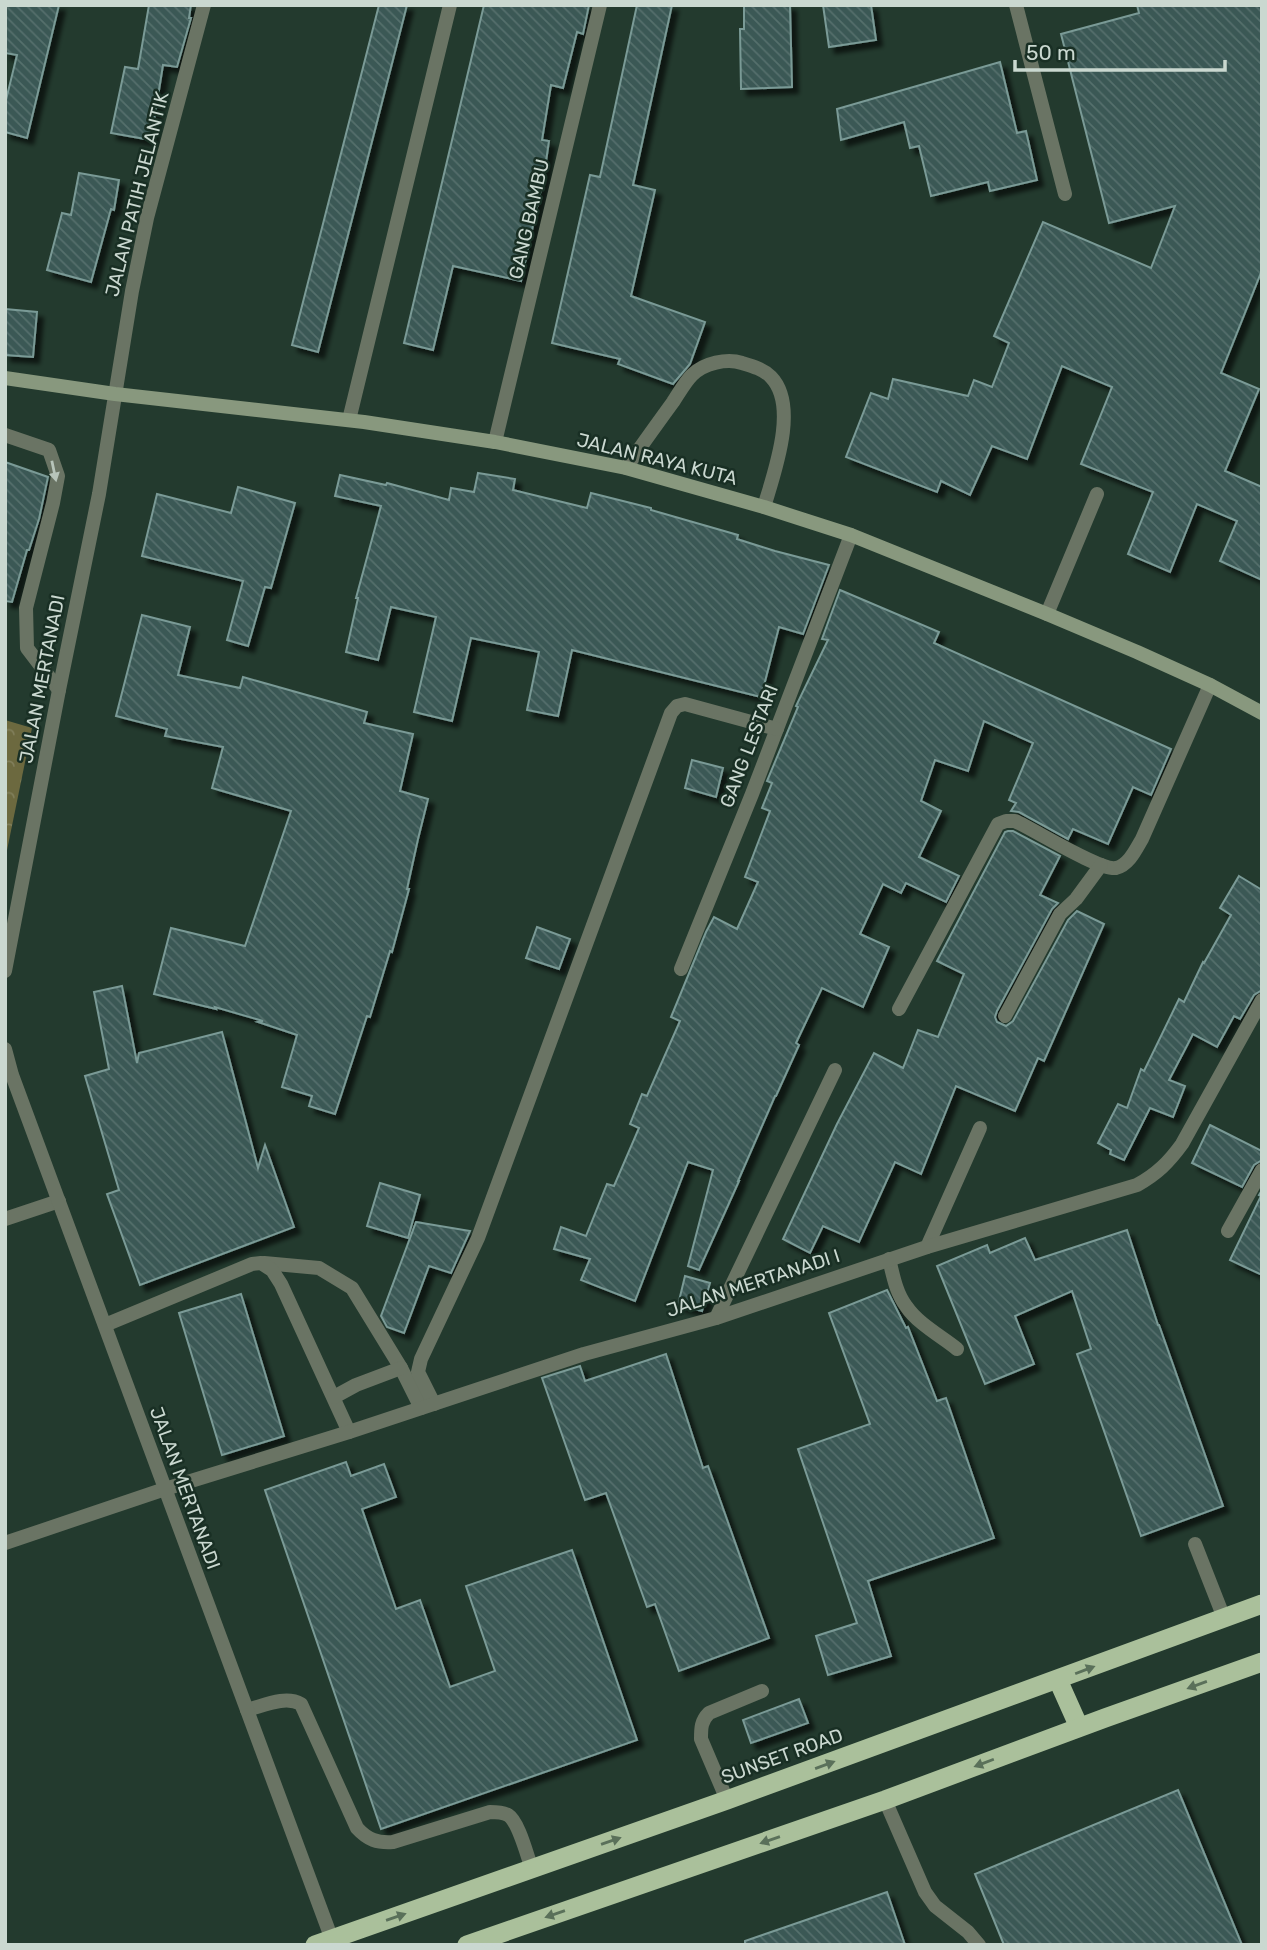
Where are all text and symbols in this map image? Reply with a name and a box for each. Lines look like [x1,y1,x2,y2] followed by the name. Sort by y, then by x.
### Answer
[1015,28,1225,72] scale bar
[1026,40,1076,65] text: 50 m
[100,88,174,299] street label: JALAN PATIH JELANTIK
[504,157,554,281] street label: GANG BAMBU
[574,428,740,490] street label: JALAN RAYA KUTA
[49,460,60,482] one-way arrow
[14,593,70,765] street label: JALAN MERTANADI
[715,681,783,811] street label: GANG LESTARI
[663,1244,843,1322] street label: JALAN MERTANADI I
[145,1404,225,1572] street label: JALAN MERTANADI
[1074,1664,1095,1675] one-way arrow
[1187,1680,1208,1691] one-way arrow
[718,1723,846,1789] street label: SUNSET ROAD
[973,1758,994,1769] one-way arrow
[814,1759,835,1770] one-way arrow
[600,1835,621,1846] one-way arrow
[759,1835,780,1846] one-way arrow
[544,1909,565,1920] one-way arrow
[385,1911,406,1922] one-way arrow

